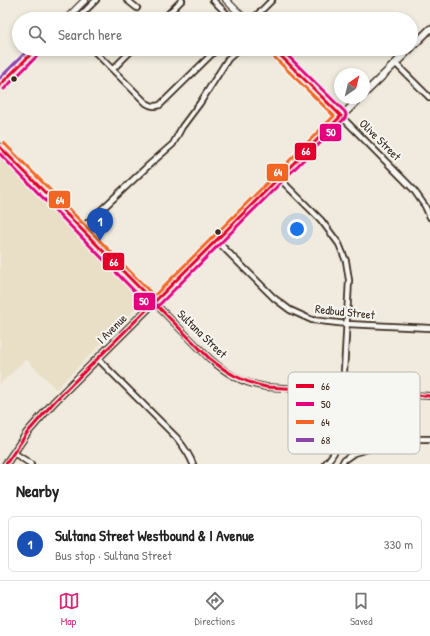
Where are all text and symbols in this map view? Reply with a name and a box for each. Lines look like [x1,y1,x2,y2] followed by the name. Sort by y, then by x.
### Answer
[12,12,418,56] search box
[26,23,48,45] icon: search
[58,24,122,45] text: Search here
[334,68,370,104] north arrow
[9,74,19,84] unlabelled marker
[356,115,406,165] street label: Olive Street
[319,123,342,142] line badge: 50
[326,125,336,139] text: 50
[294,142,317,161] line badge: 66
[302,144,311,158] text: 66
[266,163,289,182] line badge: 64
[274,165,282,179] text: 64
[48,190,71,209] line badge: 64
[56,193,64,207] text: 64
[87,208,113,241] pin: 1
[287,219,307,239] your location
[213,227,223,237] unlabelled marker
[102,252,125,271] line badge: 66
[110,255,119,269] text: 66
[133,292,156,311] line badge: 50
[139,294,149,308] text: 50
[314,300,377,323] street label: Redbud Street
[174,306,232,362] street label: Sultana Street
[93,310,131,347] street label: I Avenue
[288,372,420,454] legend
[321,379,330,393] text: 66
[321,397,331,411] text: 50
[321,415,330,429] text: 64
[321,433,330,447] text: 68
[16,479,59,502] text: Nearby
[55,525,254,546] text: Sultana Street Westbound & I Avenue
[28,535,32,553] text: 1
[384,535,413,553] text: 330 m
[55,546,172,564] text: Bus stop · Sultana Street
[58,590,80,628] tab: Map
[195,590,235,628] tab: Directions
[350,590,372,628] tab: Saved

